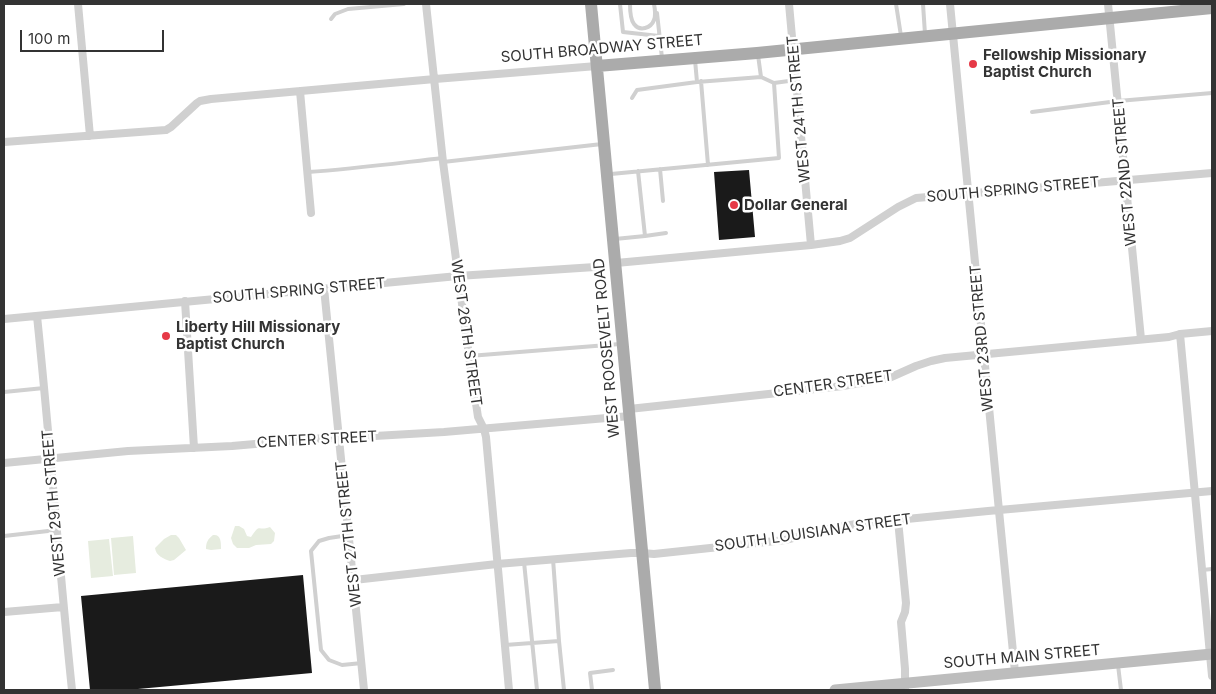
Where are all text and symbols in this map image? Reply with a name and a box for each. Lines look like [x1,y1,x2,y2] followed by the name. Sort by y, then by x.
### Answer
[22,20,166,52] scale bar
[28,29,70,48] text: 100 m
[500,31,704,67] street label: SOUTH BROADWAY STREET
[784,35,814,183] street label: WEST 24TH STREET
[983,46,1147,81] place label: Fellowship Missionary Baptist Church
[967,58,979,70] marker: Fellowship Missionary Baptist Church
[1110,97,1140,247] street label: WEST 22ND STREET
[926,173,1100,207] street label: SOUTH SPRING STREET
[744,196,848,214] place label: Dollar General
[728,199,740,211] marker: Dollar General
[590,257,624,439] street label: WEST ROOSEVELT ROAD
[447,259,485,407] street label: WEST 26TH STREET
[967,264,997,412] street label: WEST 23RD STREET
[212,274,386,308] street label: SOUTH SPRING STREET
[176,318,340,353] place label: Liberty Hill Missionary Baptist Church
[160,330,172,342] marker: Liberty Hill Missionary Baptist Church
[772,367,894,401] street label: CENTER STREET
[256,428,378,452] street label: CENTER STREET
[39,429,69,577] street label: WEST 29TH STREET
[332,460,366,608] street label: WEST 27TH STREET
[713,510,913,556] street label: SOUTH LOUISIANA STREET
[943,641,1101,673] street label: SOUTH MAIN STREET

